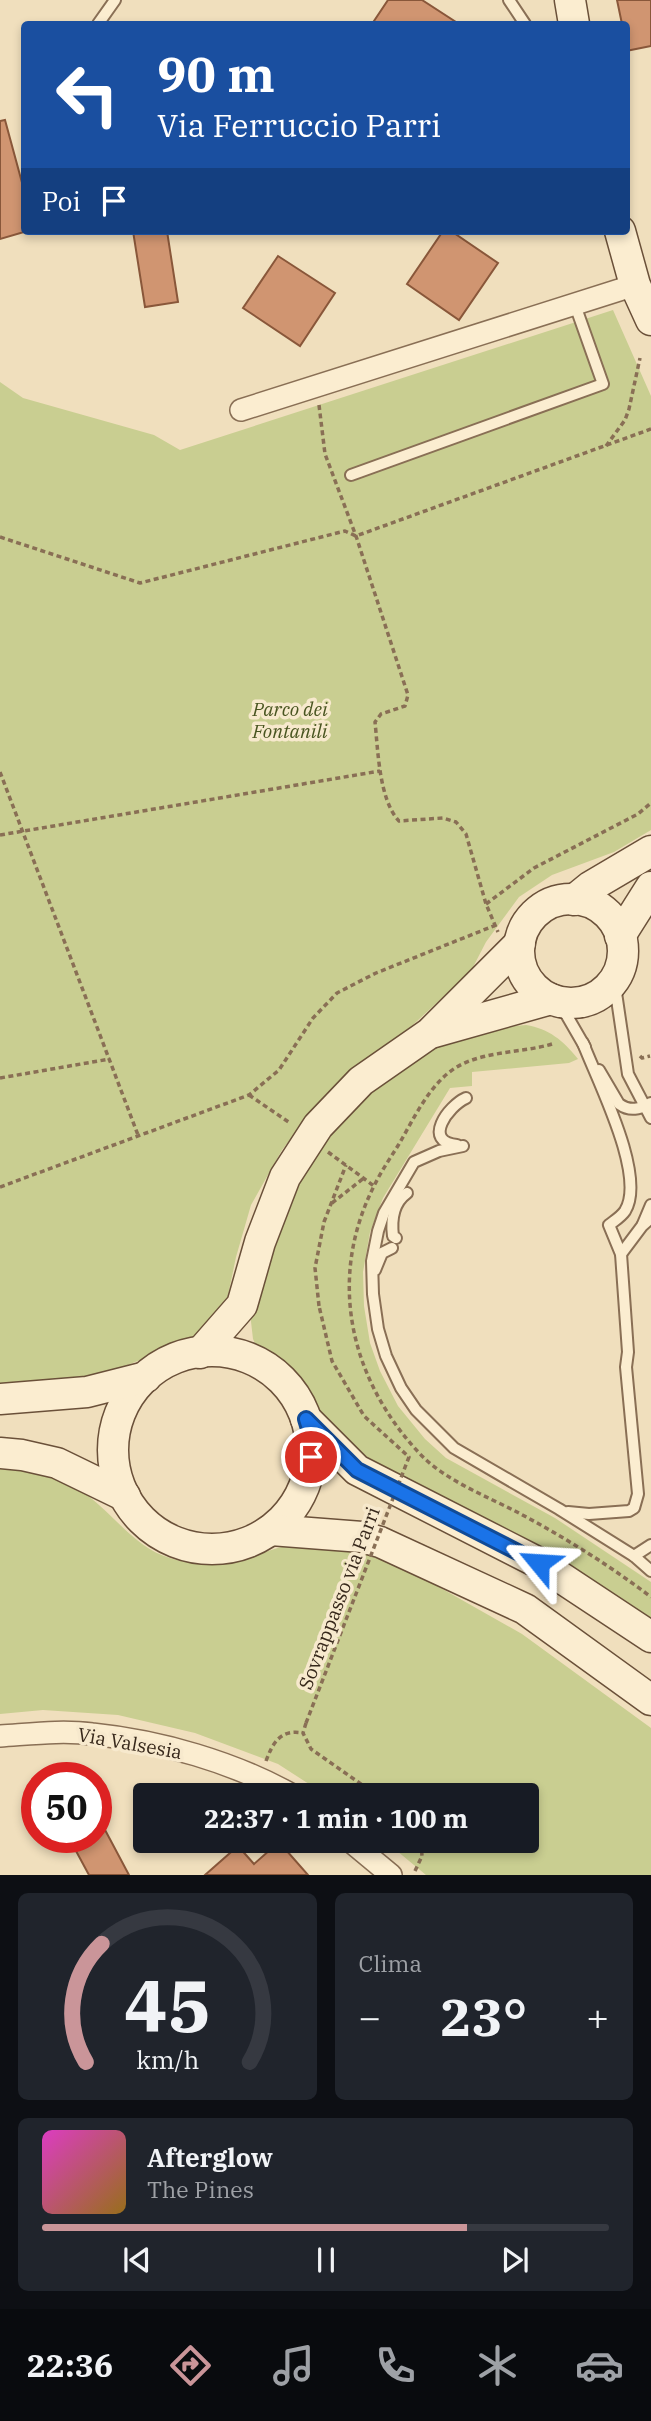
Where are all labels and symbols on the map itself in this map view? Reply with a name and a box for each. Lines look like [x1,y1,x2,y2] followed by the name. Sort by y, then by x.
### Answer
[251,697,328,743] park label: Parco dei Fontanili
[281,1427,341,1487] pin
[293,1503,385,1693] street label: Sovrappasso via Parri
[502,1526,576,1600] position arrow
[76,1722,184,1764] street label: Via Valsesia
[21,1762,112,1853] speed limit sign: 50

